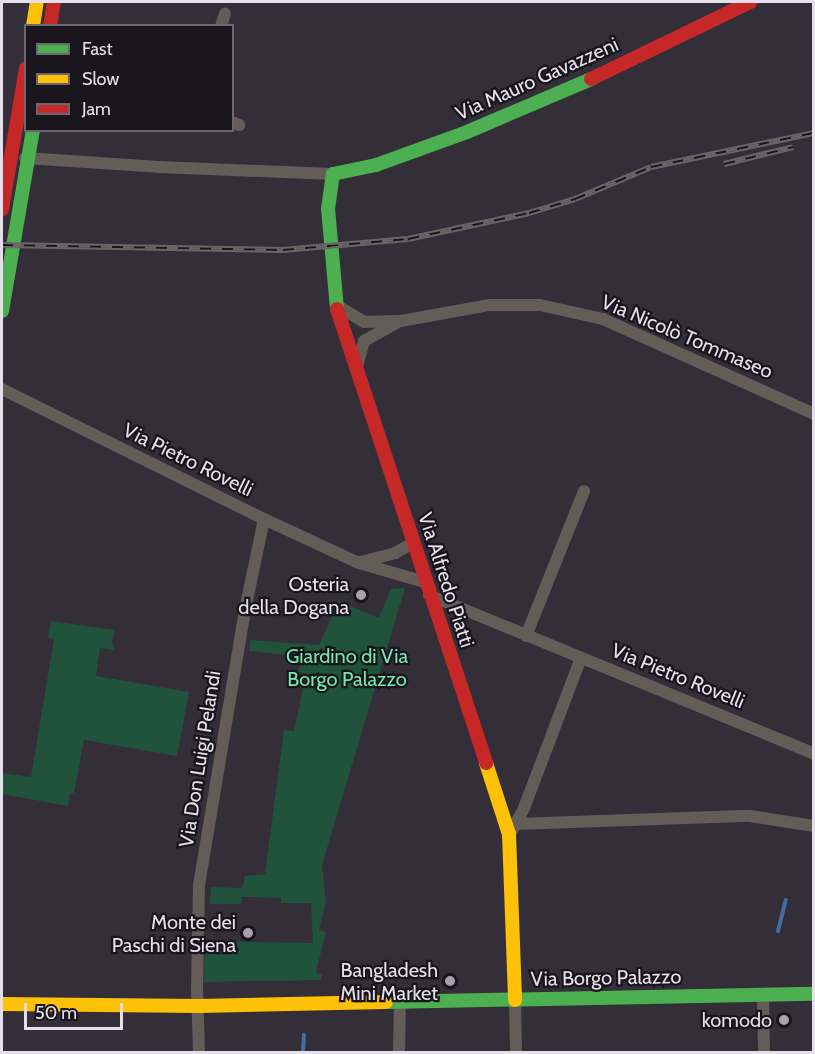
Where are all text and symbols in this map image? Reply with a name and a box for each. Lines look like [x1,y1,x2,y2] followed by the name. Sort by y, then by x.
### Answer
[24,24,234,132] legend
[452,32,622,126] street label: Via Mauro Gavazzeni
[82,38,113,60] text: Fast
[82,68,119,90] text: Slow
[82,98,111,120] text: Jam
[598,290,776,384] street label: Via Nicolò Tommaseo
[119,418,257,502] street label: Via Pietro Rovelli
[413,509,479,651] street label: Via Alfredo Piatti
[238,572,349,619] place label: Osteria della Dogana
[354,588,368,602] marker: Osteria della Dogana
[608,638,748,714] street label: Via Pietro Rovelli
[286,645,408,692] park label: Giardino di Via Borgo Palazzo
[174,669,226,849] street label: Via Don Luigi Pelandi
[112,910,236,957] place label: Monte dei Paschi di Siena
[241,926,255,940] marker: Monte dei Paschi di Siena
[340,958,438,1005] place label: Bangladesh Mini Market
[530,965,682,991] street label: Via Borgo Palazzo
[443,974,457,988] marker: Bangladesh Mini Market
[27,991,126,1029] scale bar
[35,1002,77,1024] text: 50 m
[702,1008,772,1032] place label: komodo
[777,1013,791,1027] marker: komodo

